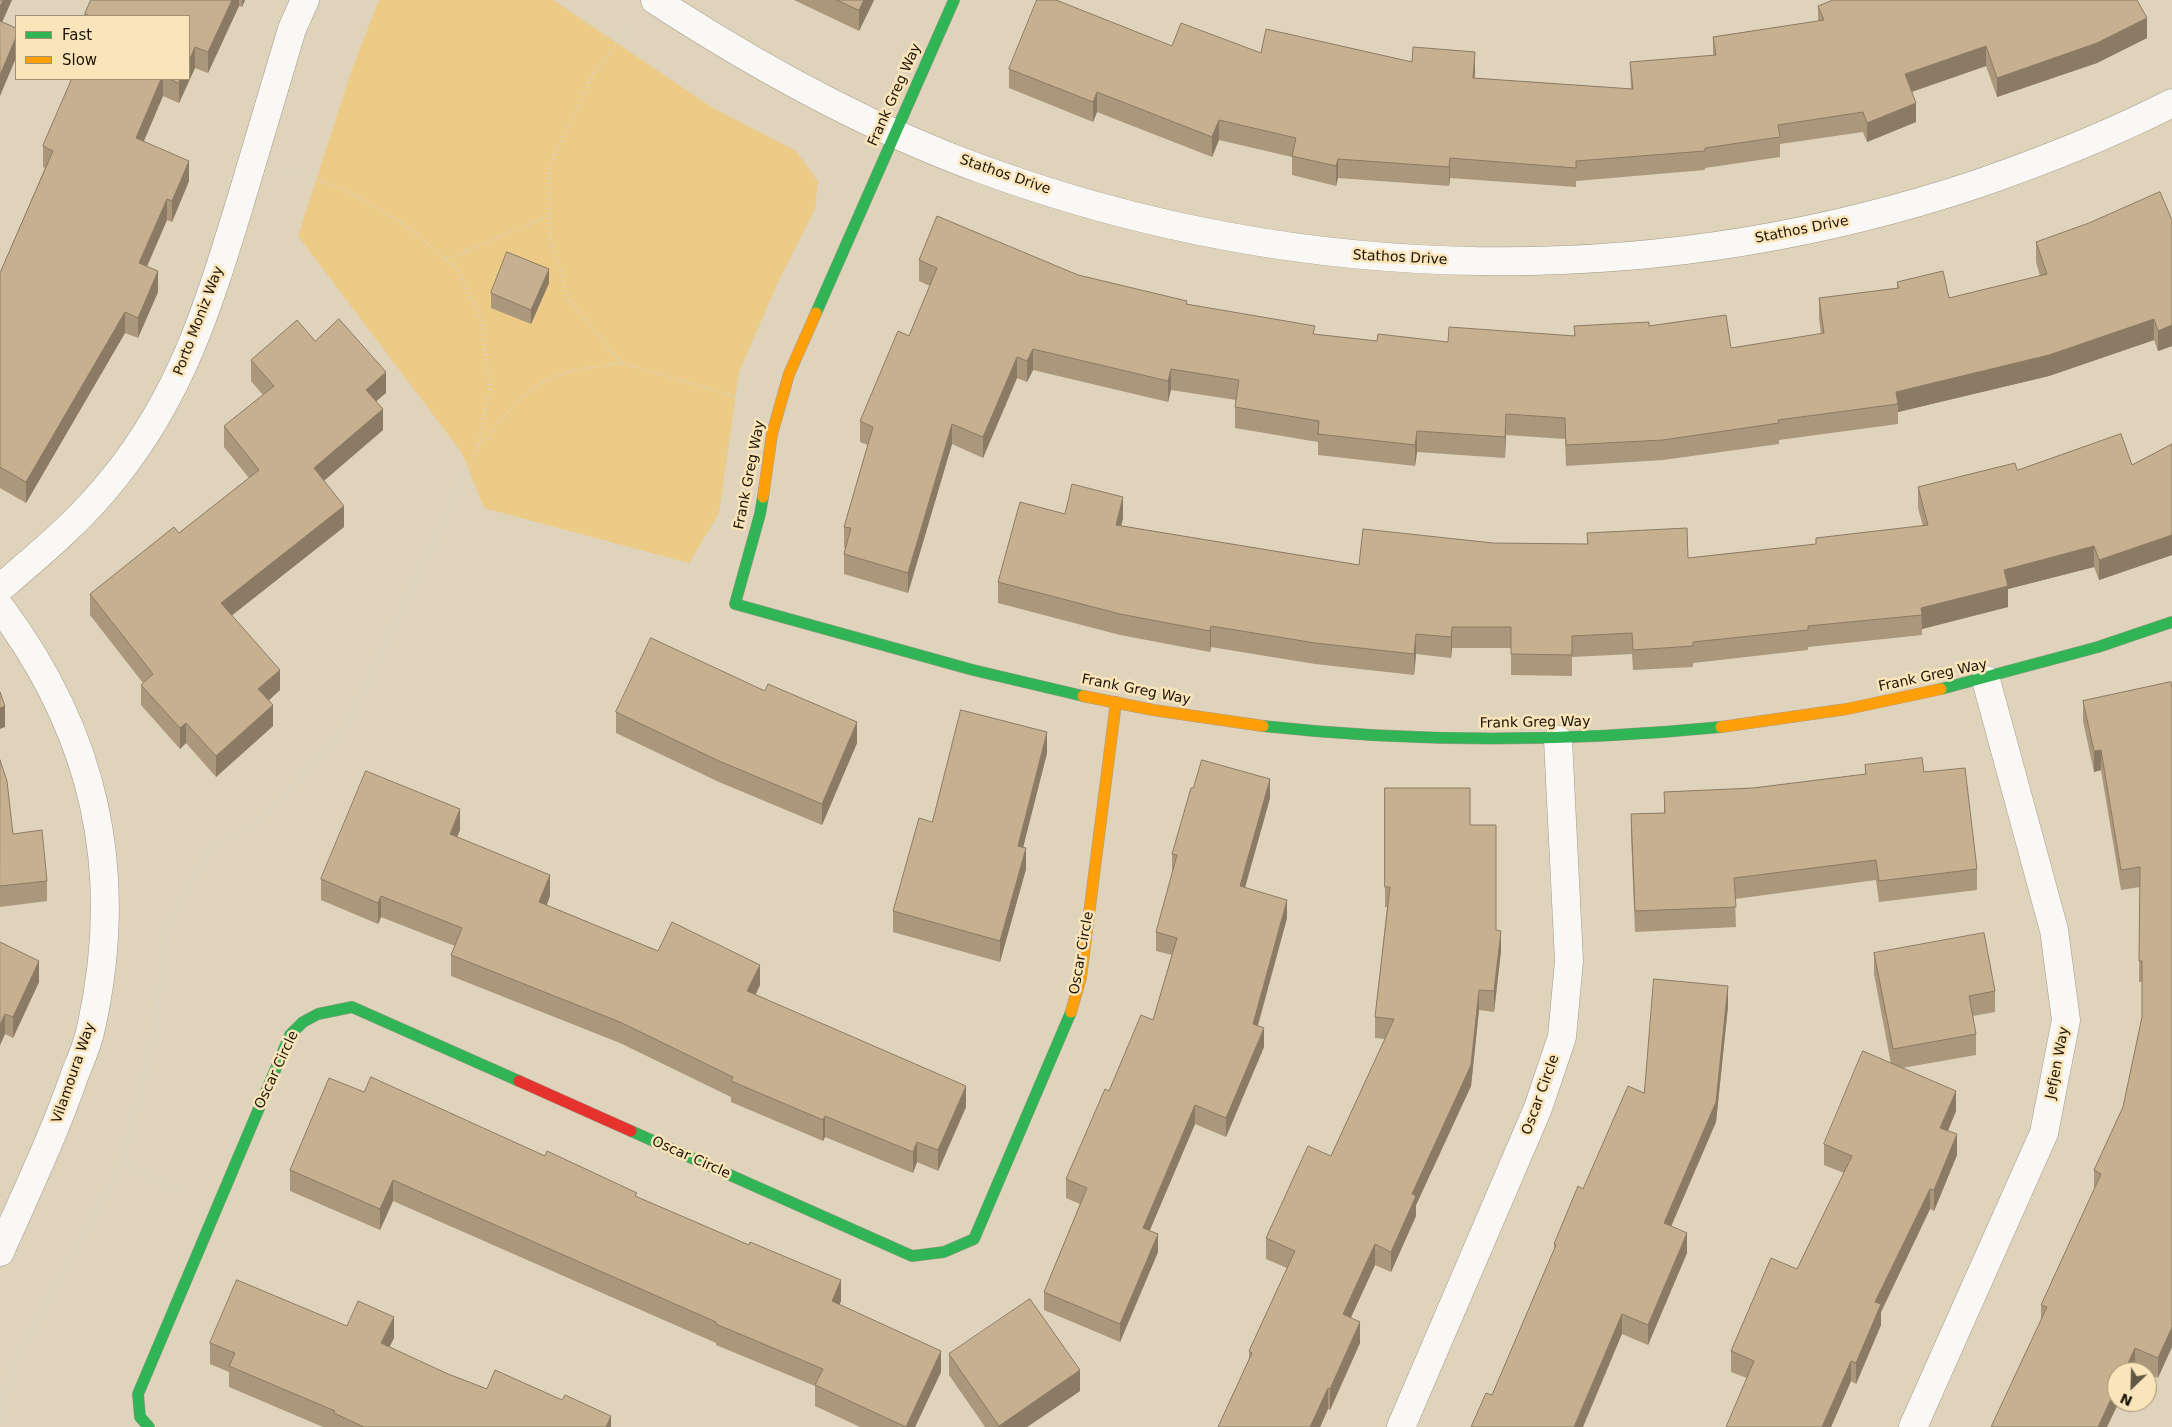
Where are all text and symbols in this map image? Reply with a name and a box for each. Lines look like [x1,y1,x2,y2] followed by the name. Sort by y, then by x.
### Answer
[15,15,190,80] legend
[62,26,92,44] text: Fast
[865,41,925,149] street label: Frank Greg Way
[62,51,97,69] text: Slow
[957,152,1053,198] street label: Stathos Drive
[1754,213,1850,247] street label: Stathos Drive
[1352,247,1448,269] street label: Stathos Drive
[170,264,228,378] street label: Porto Moniz Way
[731,419,769,531] street label: Frank Greg Way
[1877,656,1989,696] street label: Frank Greg Way
[1080,671,1192,709] street label: Frank Greg Way
[1479,714,1591,732] street label: Frank Greg Way
[1066,910,1098,996] street label: Oscar Circle
[49,1020,99,1126] street label: Vilamoura Way
[2043,1025,2073,1101] street label: Jefjen Way
[252,1028,302,1112] street label: Oscar Circle
[1519,1053,1563,1137] street label: Oscar Circle
[649,1133,733,1183] street label: Oscar Circle
[2107,1362,2157,1412] north arrow
[2118,1390,2135,1409] text: N

